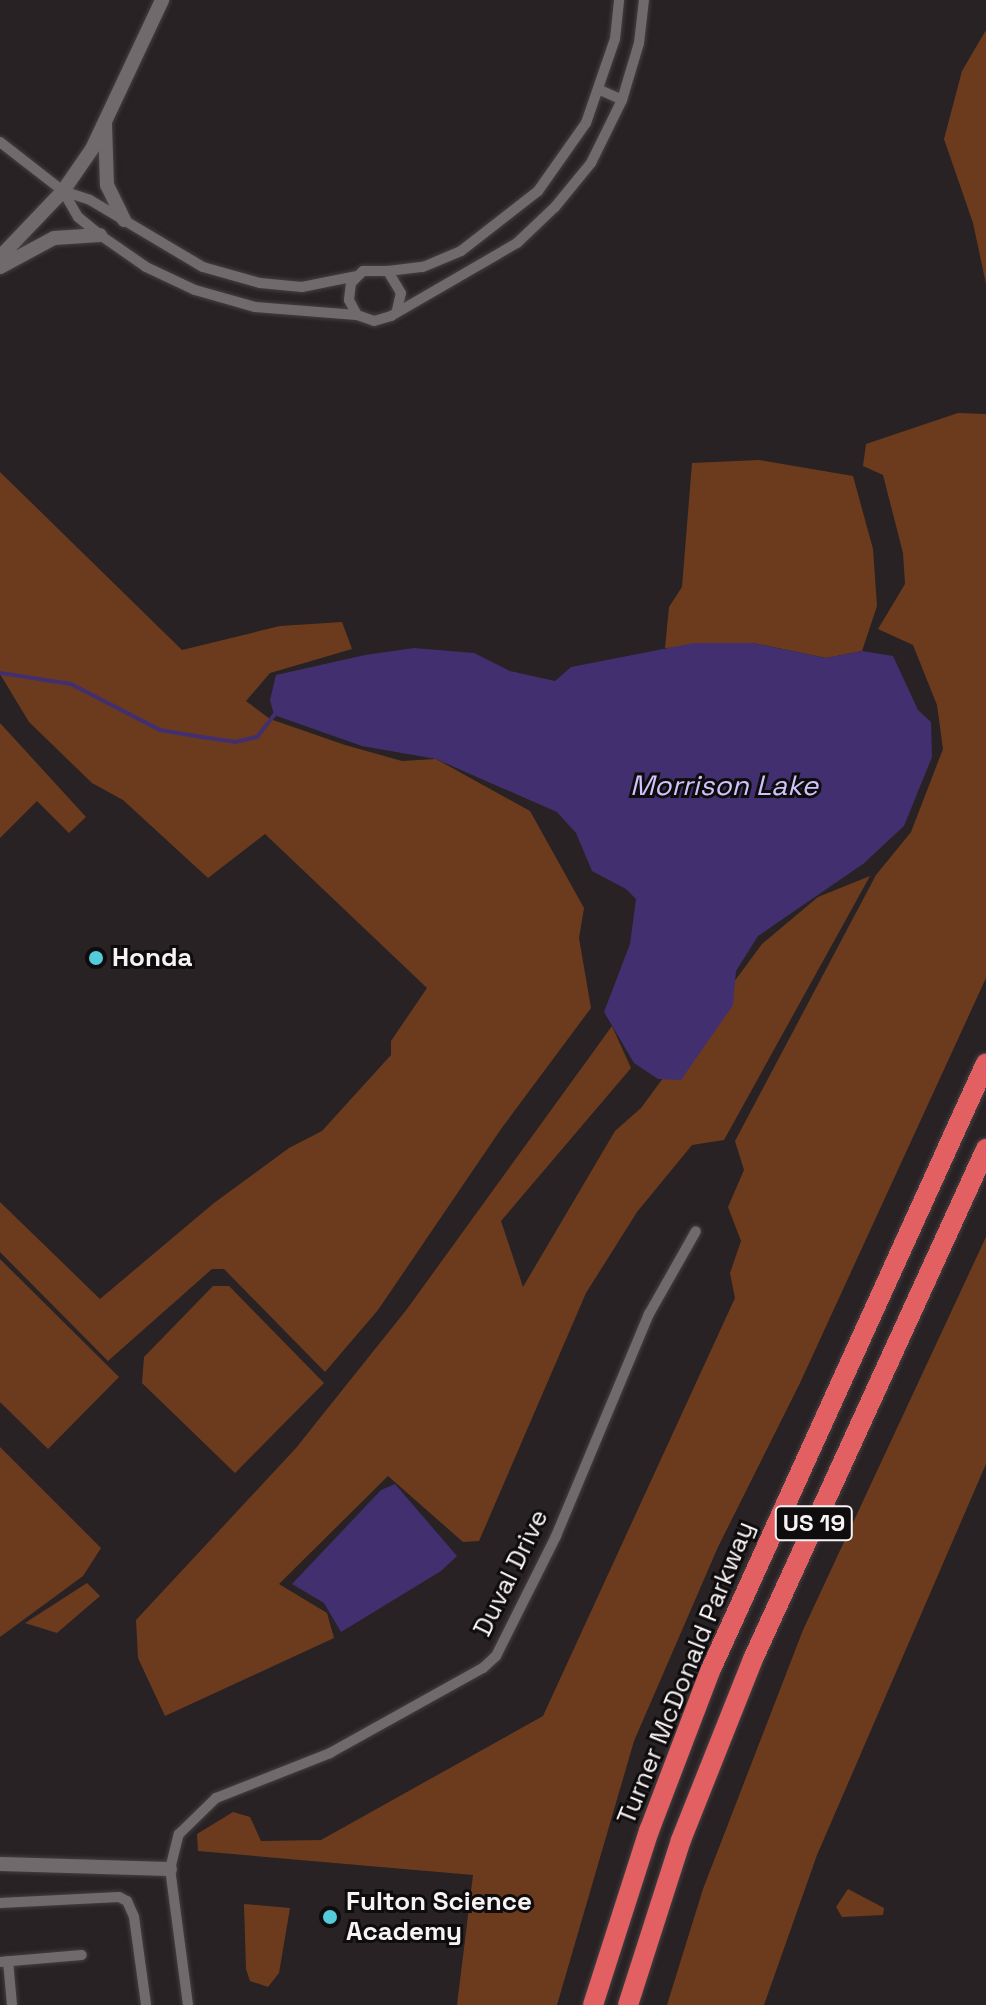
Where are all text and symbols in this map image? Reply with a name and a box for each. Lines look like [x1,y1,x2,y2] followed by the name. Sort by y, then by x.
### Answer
[630,768,818,802] water label: Morrison Lake
[112,942,193,974] place label: Honda
[87,949,105,967] marker: Honda
[774,1503,854,1543] road number: US 19
[467,1505,555,1641] street label: Duval Drive
[611,1517,761,1829] street label: Turner McDonald Parkway
[346,1886,532,1948] place label: Fulton Science Academy
[321,1908,339,1926] marker: Fulton Science Academy

